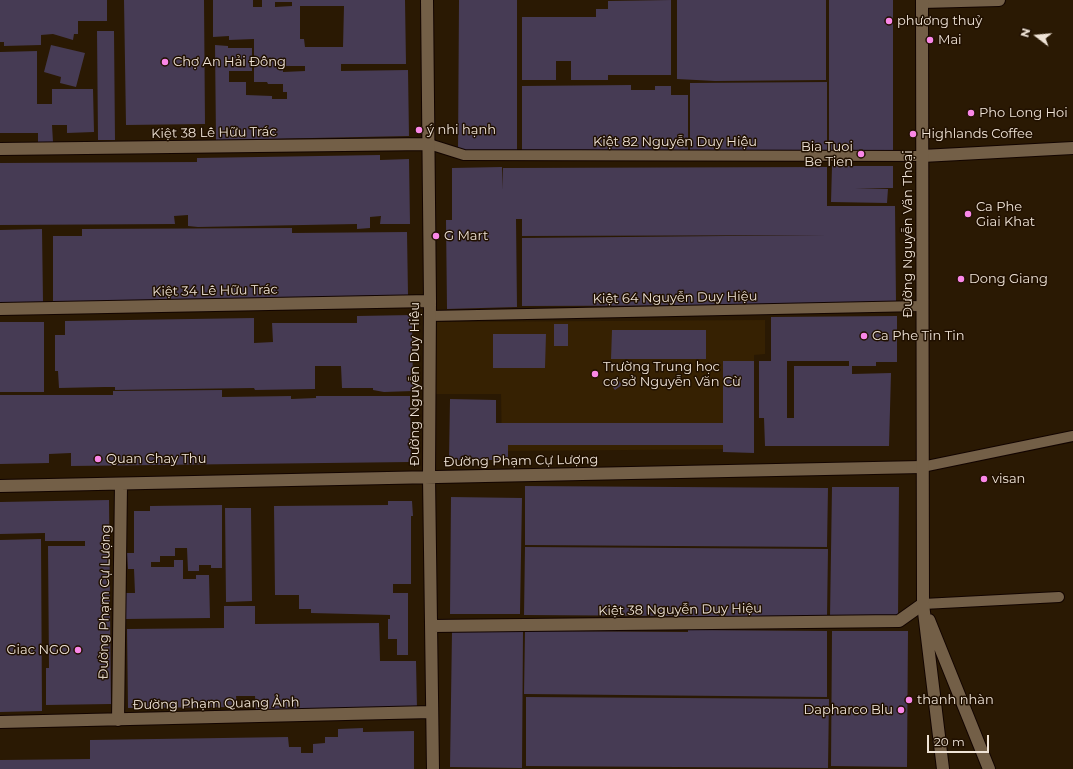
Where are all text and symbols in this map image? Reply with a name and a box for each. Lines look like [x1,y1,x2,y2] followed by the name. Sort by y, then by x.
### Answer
[897,13,982,29] place label: phương thuỷ
[884,16,894,26] marker: phương thuỷ
[1017,16,1057,56] north arrow
[1018,26,1033,39] text: N
[938,32,962,48] place label: Mai
[925,35,935,45] marker: Mai
[173,54,286,70] place label: Chợ An Hải Đông
[160,57,170,67] marker: Chợ An Hải Đông
[979,105,1068,121] place label: Pho Long Hoi
[966,108,976,118] marker: Pho Long Hoi
[427,122,496,138] place label: ý nhi hạnh
[151,124,277,142] street label: Kiệt 38 Lê Hữu Trác
[414,125,424,135] marker: ý nhi hạnh
[921,126,1033,142] place label: Highlands Coffee
[908,129,918,139] marker: Highlands Coffee
[593,134,757,150] street label: Kiệt 82 Nguyễn Duy Hiệu
[801,139,853,170] place label: Bia Tuoi Be Tien
[856,149,866,159] marker: Bia Tuoi Be Tien
[900,150,916,318] street label: Đường Nguyễn Văn Thoại
[976,199,1035,230] place label: Ca Phe Giai Khat
[963,209,973,219] marker: Ca Phe Giai Khat
[444,228,488,244] place label: G Mart
[431,231,441,241] marker: G Mart
[969,271,1048,287] place label: Dong Giang
[956,274,966,284] marker: Dong Giang
[152,282,278,300] street label: Kiệt 34 Lê Hữu Trác
[592,289,758,307] street label: Kiệt 64 Nguyễn Duy Hiệu
[407,302,423,466] street label: Đường Nguyễn Duy Hiệu
[872,328,964,344] place label: Ca Phe Tin Tin
[859,331,869,341] marker: Ca Phe Tin Tin
[603,359,741,390] place label: Trường Trung học cơ sở Nguyễn Văn Cừ
[590,369,600,379] marker: Trường Trung học cơ sở Nguyễn Văn Cừ
[106,451,206,467] place label: Quan Chay Thu
[443,452,599,470] street label: Đường Phạm Cự Lượng
[93,454,103,464] marker: Quan Chay Thu
[992,471,1025,487] place label: visan
[979,474,989,484] marker: visan
[96,524,114,680] street label: Đường Phạm Cự Lượng
[598,601,762,619] street label: Kiệt 38 Nguyễn Duy Hiệu
[7,642,70,658] place label: Giac NGO
[73,645,83,655] marker: Giac NGO
[917,692,994,708] place label: thanh nhàn
[132,695,300,713] street label: Đường Phạm Quang Ảnh
[904,695,914,705] marker: thanh nhàn
[803,702,893,718] place label: Dapharco Blu
[896,705,906,715] marker: Dapharco Blu
[929,727,991,753] scale bar
[934,734,965,749] text: 20 m

